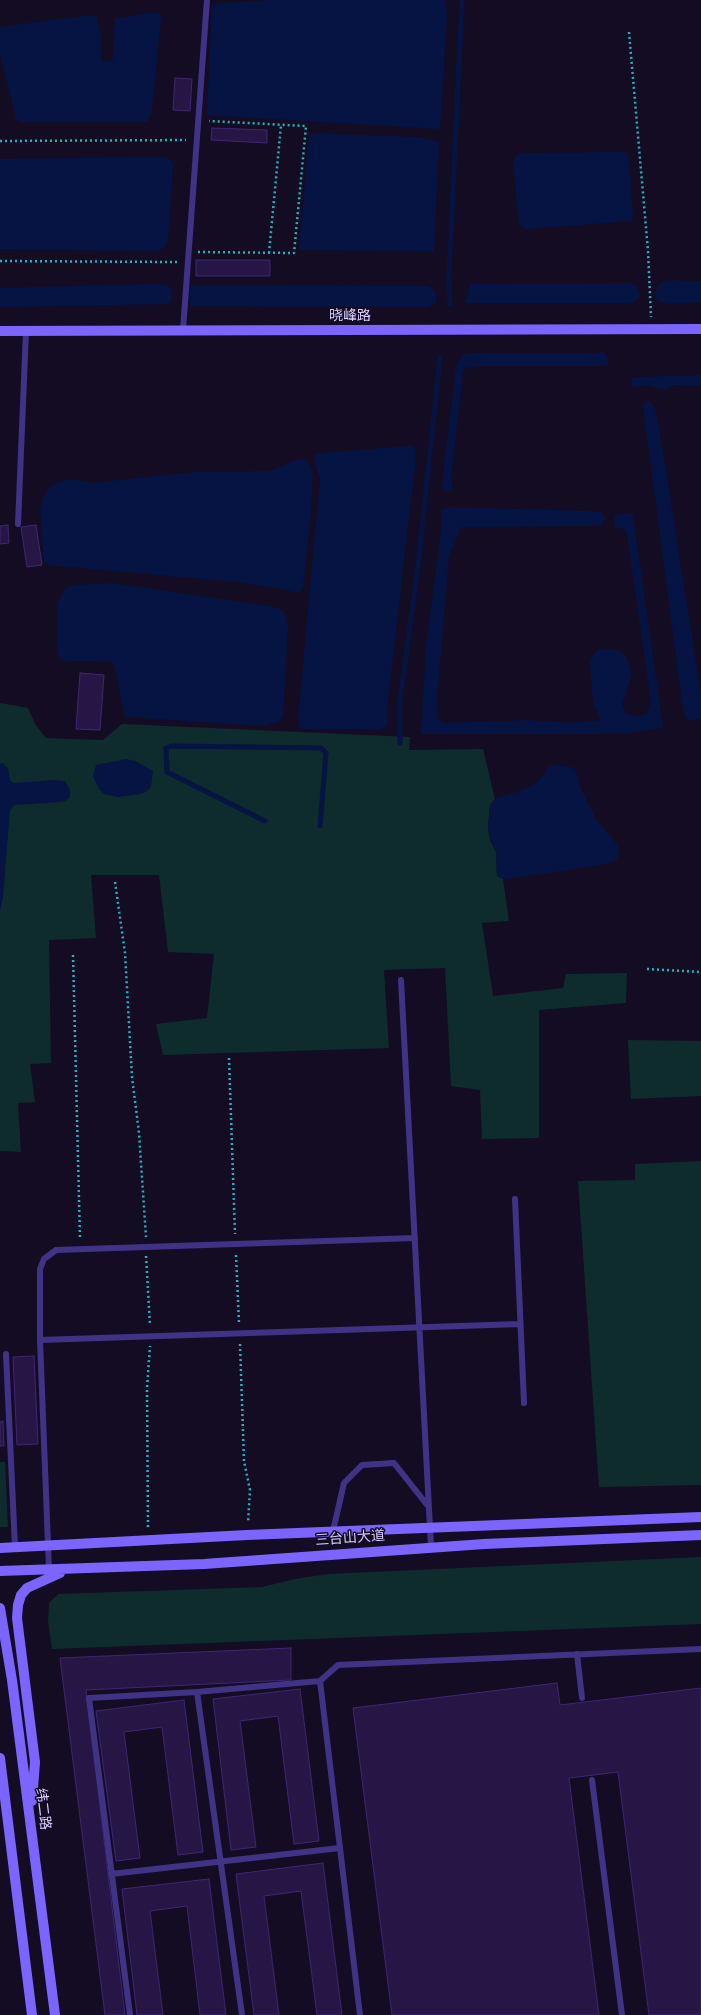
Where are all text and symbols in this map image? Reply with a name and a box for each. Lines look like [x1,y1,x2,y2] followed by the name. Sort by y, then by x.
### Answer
[329,308,371,324] street label: 晓峰路
[314,1527,386,1549] street label: 三台山大道
[32,1787,54,1831] street label: 纬二路

